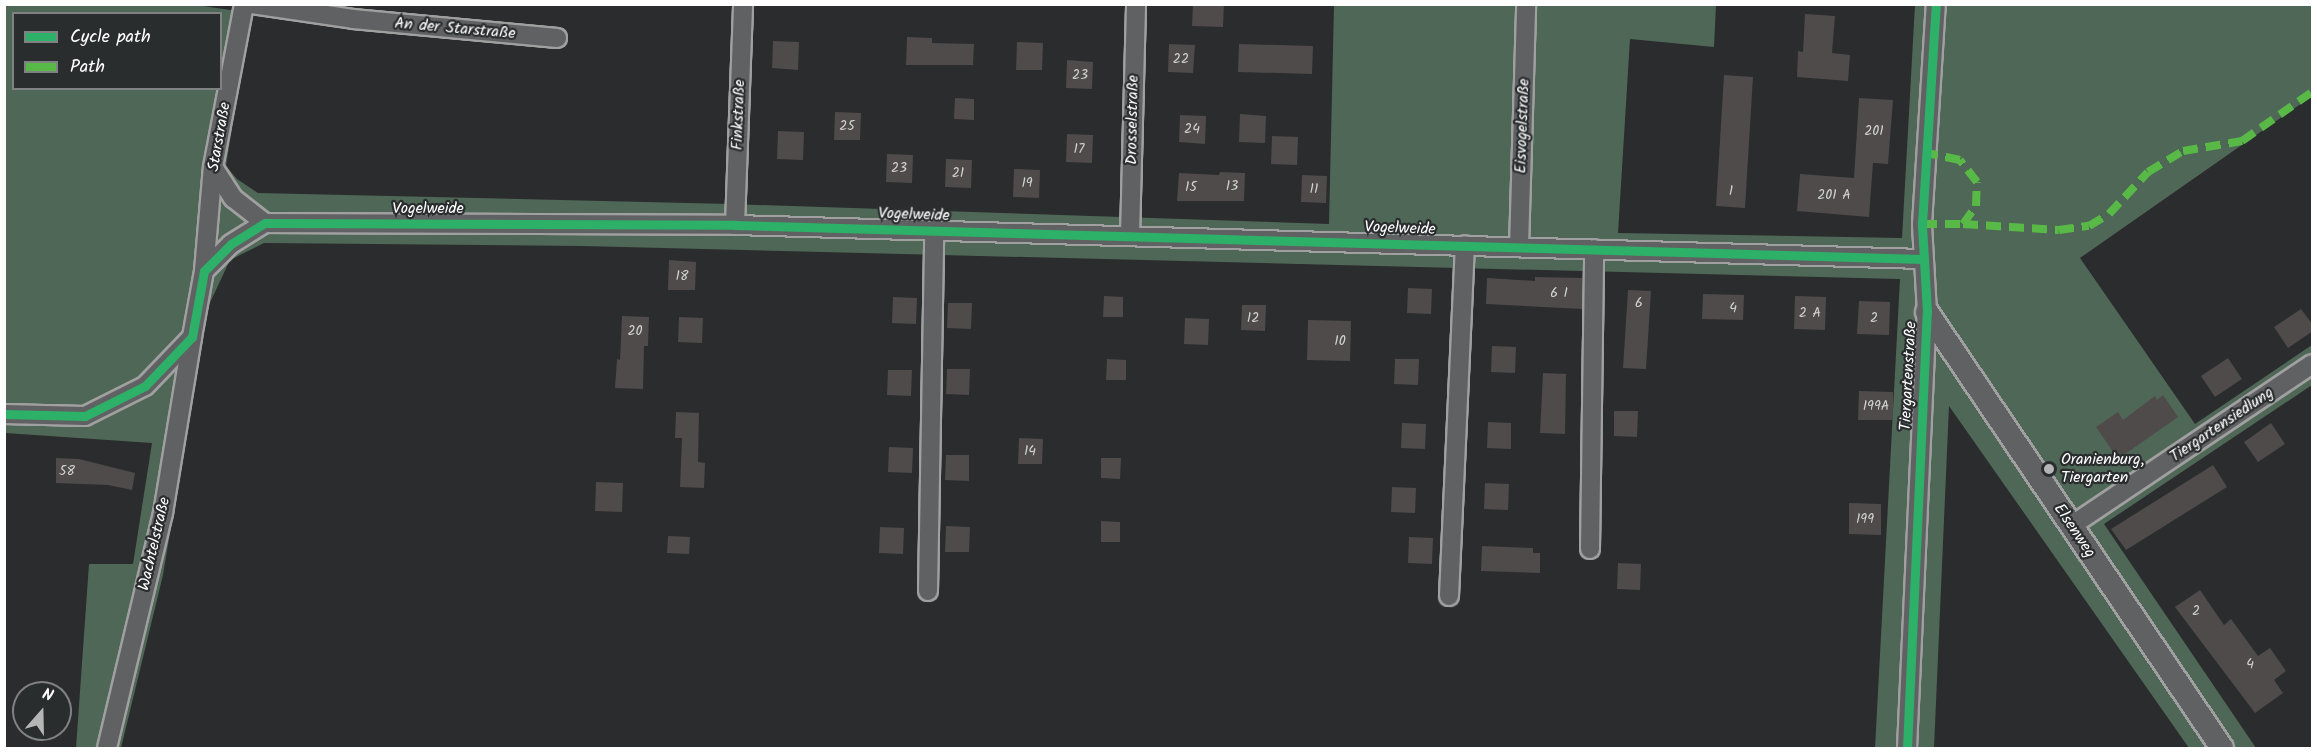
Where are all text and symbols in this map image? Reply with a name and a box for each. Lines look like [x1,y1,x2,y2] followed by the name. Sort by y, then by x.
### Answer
[12,12,222,90] legend
[394,14,516,44] street label: An der Starstraße
[70,23,151,52] text: Cycle path
[1173,51,1189,67] house number: 22
[70,53,105,82] text: Path
[1072,67,1088,83] house number: 23
[1123,75,1143,165] street label: Drosselstraße
[1512,78,1534,174] street label: Eisvogelstraße
[728,79,750,151] street label: Finkstraße
[204,101,236,173] street label: Starstraße
[839,118,855,134] house number: 25
[1184,121,1200,137] house number: 24
[1864,123,1884,139] house number: 201
[1074,141,1084,157] house number: 17
[891,160,907,176] house number: 23
[952,165,964,181] house number: 21
[1021,175,1033,191] house number: 19
[1226,178,1238,194] house number: 13
[1185,179,1197,195] house number: 15
[1310,181,1318,197] house number: 11
[1729,183,1733,199] house number: 1
[1817,187,1851,203] house number: 201 A
[392,199,464,219] street label: Vogelweide
[878,204,950,226] street label: Vogelweide
[1364,218,1436,240] street label: Vogelweide
[676,268,688,284] house number: 18
[1550,285,1568,301] house number: 6 I
[1635,295,1643,311] house number: 6
[1729,300,1737,316] house number: 4
[1799,305,1821,321] house number: 2 A
[1247,310,1259,326] house number: 12
[1870,310,1878,326] house number: 2
[1897,321,1921,431] street label: Tiergartenstraße
[627,323,643,339] house number: 20
[1334,333,1346,349] house number: 10
[2167,383,2277,467] street label: Tiergartensiedlung
[1863,398,1889,414] house number: 199A
[1024,443,1036,459] house number: 14
[2061,450,2144,488] place label: Oranienburg, Tiergarten
[2042,462,2056,476] marker: Oranienburg, Tiergarten
[59,463,75,479] house number: 58
[135,495,175,593] street label: Wachtelstraße
[2049,500,2099,562] street label: Elsenweg
[1856,511,1874,527] house number: 199
[2192,603,2200,619] house number: 2
[2246,656,2254,672] house number: 4
[12,681,72,741] north arrow
[39,682,57,709] text: N

